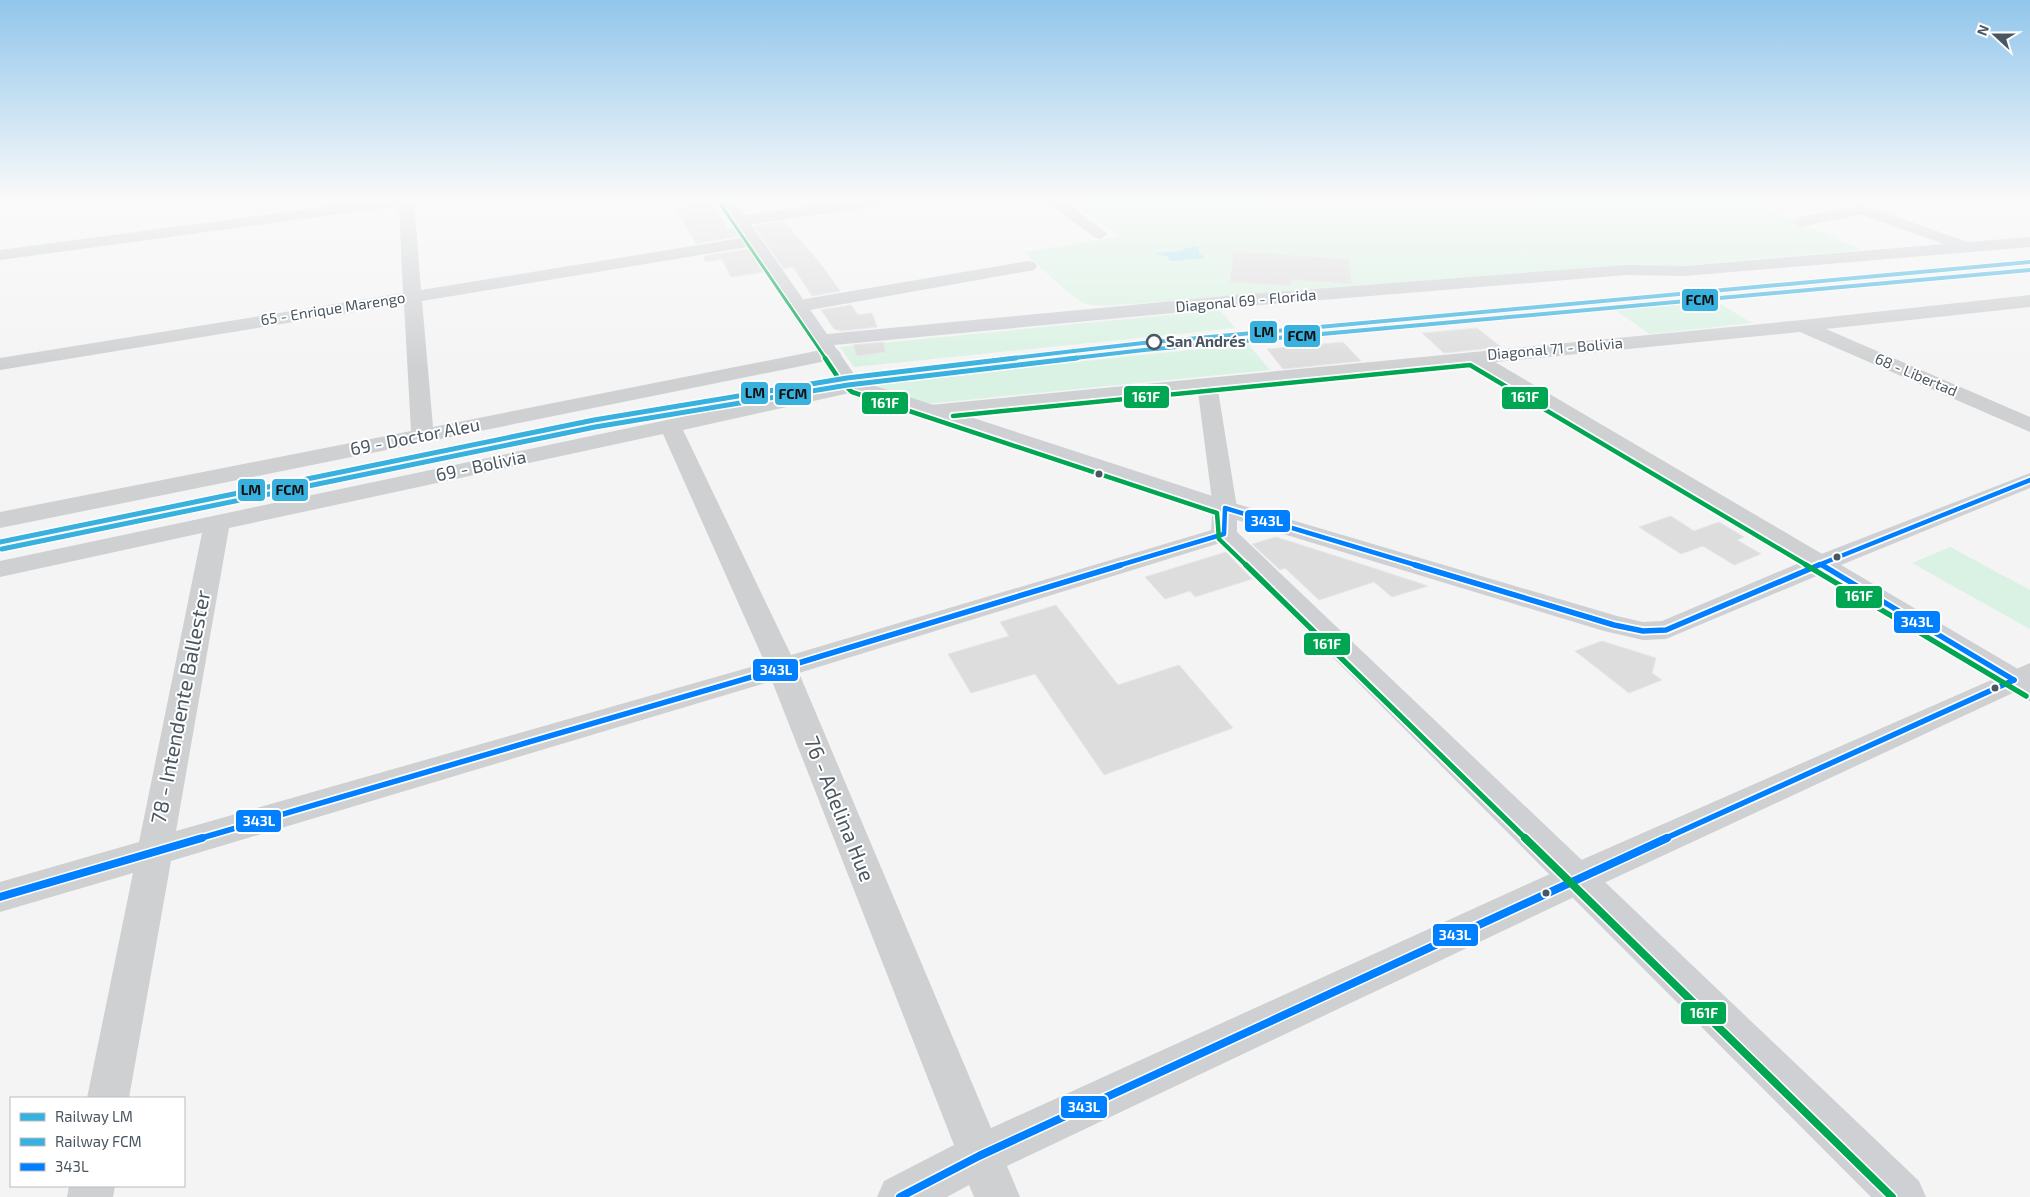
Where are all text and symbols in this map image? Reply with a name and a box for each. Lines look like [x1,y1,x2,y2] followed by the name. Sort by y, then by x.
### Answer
[1970,10,2020,60] north arrow
[1973,22,1992,38] text: N
[1175,285,1317,315] street label: Diagonal 69 - Florida
[259,288,406,328] street label: 65 - Enrique Marengo
[1681,288,1719,312] line badge: FCM
[1686,291,1715,308] text: FCM
[1249,320,1278,344] line badge: LM
[1254,323,1274,340] text: LM
[1283,324,1321,348] line badge: FCM
[1288,327,1317,344] text: FCM
[1166,332,1246,350] place label: San Andrés
[1486,333,1623,363] street label: Diagonal 71 - Bolivia
[1146,334,1162,350] marker: San Andrés
[1873,349,1960,400] street label: 68 - Libertad
[740,381,769,405] line badge: LM
[774,382,812,406] line badge: FCM
[745,384,765,401] text: LM
[779,385,808,402] text: FCM
[1123,385,1170,409] line badge: 161F
[1501,386,1549,410] line badge: 161F
[1132,388,1160,405] text: 161F
[1511,388,1539,405] text: 161F
[861,391,909,415] line badge: 161F
[871,394,899,411] text: 161F
[348,413,482,459] street label: 69 - Doctor Aleu
[434,445,528,485] street label: 69 - Bolivia
[1094,469,1104,479] unlabelled marker
[237,478,266,502] line badge: LM
[271,478,309,502] line badge: FCM
[241,481,261,498] text: LM
[276,481,305,498] text: FCM
[1244,509,1291,533] line badge: 343L
[1251,512,1284,529] text: 343L
[1832,552,1842,562] unlabelled marker
[1835,585,1883,609] line badge: 161F
[145,587,215,826] street label: 78 - Intendente Ballester
[1845,587,1873,604] text: 161F
[1893,610,1941,634] line badge: 343L
[1901,613,1934,630] text: 343L
[1303,632,1351,656] line badge: 161F
[1313,635,1341,652] text: 161F
[752,658,799,682] line badge: 343L
[760,661,793,678] text: 343L
[1990,683,2000,693] unlabelled marker
[800,732,881,885] street label: 76 - Adelina Hue
[235,809,282,833] line badge: 343L
[243,812,276,829] text: 343L
[1541,888,1551,898] unlabelled marker
[1432,923,1479,947] line badge: 343L
[1439,926,1472,943] text: 343L
[1680,1001,1727,1025] line badge: 161F
[1690,1004,1718,1021] text: 161F
[1060,1095,1108,1119] line badge: 343L
[10,1097,185,1187] legend
[1068,1098,1101,1115] text: 343L
[55,1107,133,1125] text: Railway LM
[55,1132,142,1150] text: Railway FCM
[55,1157,89,1175] text: 343L

